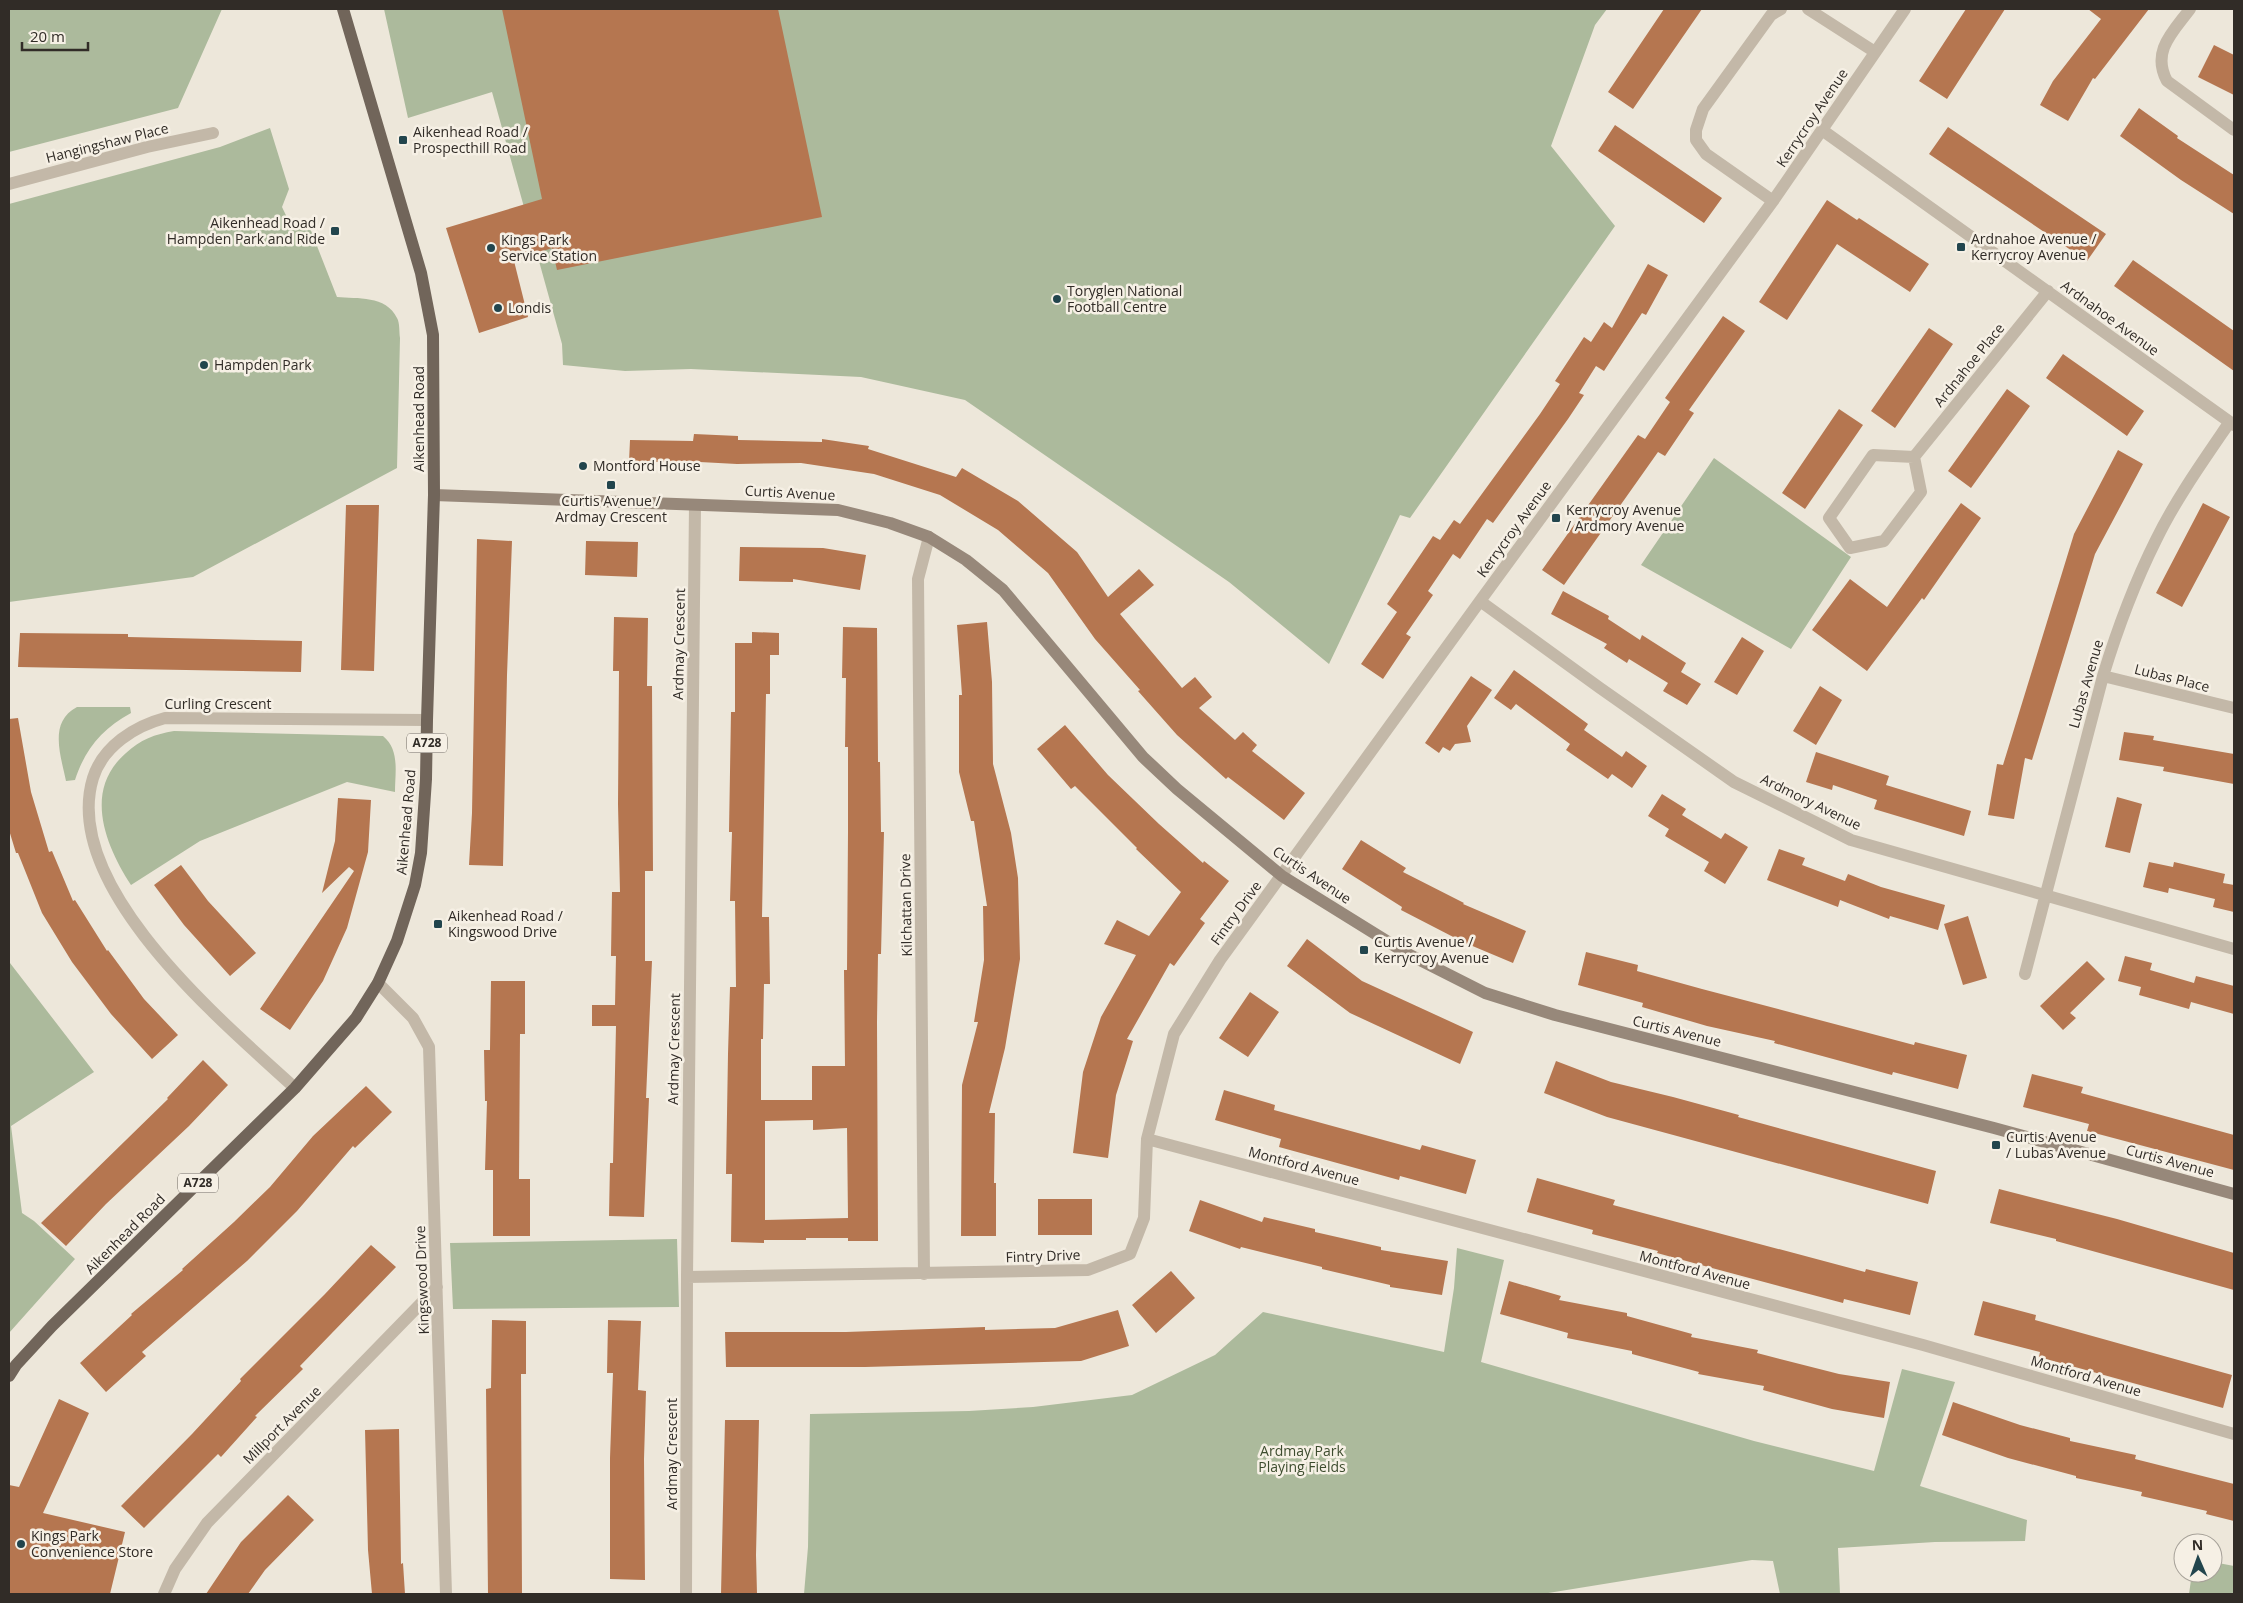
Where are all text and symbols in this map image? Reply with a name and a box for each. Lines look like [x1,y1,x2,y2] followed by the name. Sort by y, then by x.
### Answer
[22,20,89,52] scale bar
[30,26,65,46] text: 20 m
[1772,65,1852,171] street label: Kerrycroy Avenue
[44,118,170,167] street label: Hangingshaw Place
[413,122,528,157] place label: Aikenhead Road / Prospecthill Road
[397,134,409,146] marker: Aikenhead Road / Prospecthill Road
[167,213,325,248] place label: Aikenhead Road / Hampden Park and Ride
[329,225,341,237] marker: Aikenhead Road / Hampden Park and Ride
[1971,229,2097,264] place label: Ardnahoe Avenue / Kerrycroy Avenue
[501,230,597,265] place label: Kings Park Service Station
[1955,241,1967,253] marker: Ardnahoe Avenue / Kerrycroy Avenue
[485,242,497,254] marker: Kings Park Service Station
[2057,276,2163,360] street label: Ardnahoe Avenue
[1067,281,1182,316] place label: Toryglen National Football Centre
[1051,293,1063,305] marker: Toryglen National Football Centre
[508,298,551,317] place label: Londis
[492,302,504,314] marker: Londis
[1929,319,2008,410] street label: Ardnahoe Place
[214,355,312,374] place label: Hampden Park
[198,359,210,371] marker: Hampden Park
[409,366,428,472] street label: Aikenhead Road
[593,456,701,475] place label: Montford House
[577,460,589,472] marker: Montford House
[1472,476,1555,581] street label: Kerrycroy Avenue
[605,479,617,491] marker: Curtis Avenue / Ardmay Crescent
[744,481,836,504] street label: Curtis Avenue
[555,491,667,526] place label: Curtis Avenue / Ardmay Crescent
[1566,500,1685,535] place label: Kerrycroy Avenue / Ardmory Avenue
[1550,512,1562,524] marker: Kerrycroy Avenue / Ardmory Avenue
[668,588,689,700] street label: Ardmay Crescent
[2064,637,2107,730] street label: Lubas Avenue
[2133,659,2212,696] street label: Lubas Place
[164,694,272,713] street label: Curling Crescent
[407,734,447,752] road number: A728
[391,768,420,876] street label: Aikenhead Road
[1758,769,1865,834] street label: Ardmory Avenue
[1269,841,1355,908] street label: Curtis Avenue
[895,853,916,957] street label: Kilchattan Drive
[1206,877,1265,949] street label: Fintry Drive
[448,906,563,941] place label: Aikenhead Road / Kingswood Drive
[432,918,444,930] marker: Aikenhead Road / Kingswood Drive
[1374,932,1489,967] place label: Curtis Avenue / Kerrycroy Avenue
[1358,944,1370,956] marker: Curtis Avenue / Kerrycroy Avenue
[663,993,684,1105] street label: Ardmay Crescent
[1631,1010,1724,1051] street label: Curtis Avenue
[2006,1127,2106,1162] place label: Curtis Avenue / Lubas Avenue
[1990,1139,2002,1151] marker: Curtis Avenue / Lubas Avenue
[2124,1140,2217,1181] street label: Curtis Avenue
[1246,1142,1362,1190] street label: Montford Avenue
[178,1174,218,1192] road number: A728
[80,1189,169,1278] street label: Aikenhead Road
[410,1225,433,1335] street label: Kingswood Drive
[1005,1245,1081,1266] street label: Fintry Drive
[1637,1246,1753,1294] street label: Montford Avenue
[2029,1351,2144,1400] street label: Montford Avenue
[238,1381,325,1468] street label: Millport Avenue
[662,1398,681,1510] street label: Ardmay Crescent
[1258,1441,1346,1476] park label: Ardmay Park Playing Fields
[31,1526,153,1561] place label: Kings Park Convenience Store
[2173,1533,2223,1583] north arrow
[2192,1535,2204,1554] text: N
[15,1538,27,1550] marker: Kings Park Convenience Store

